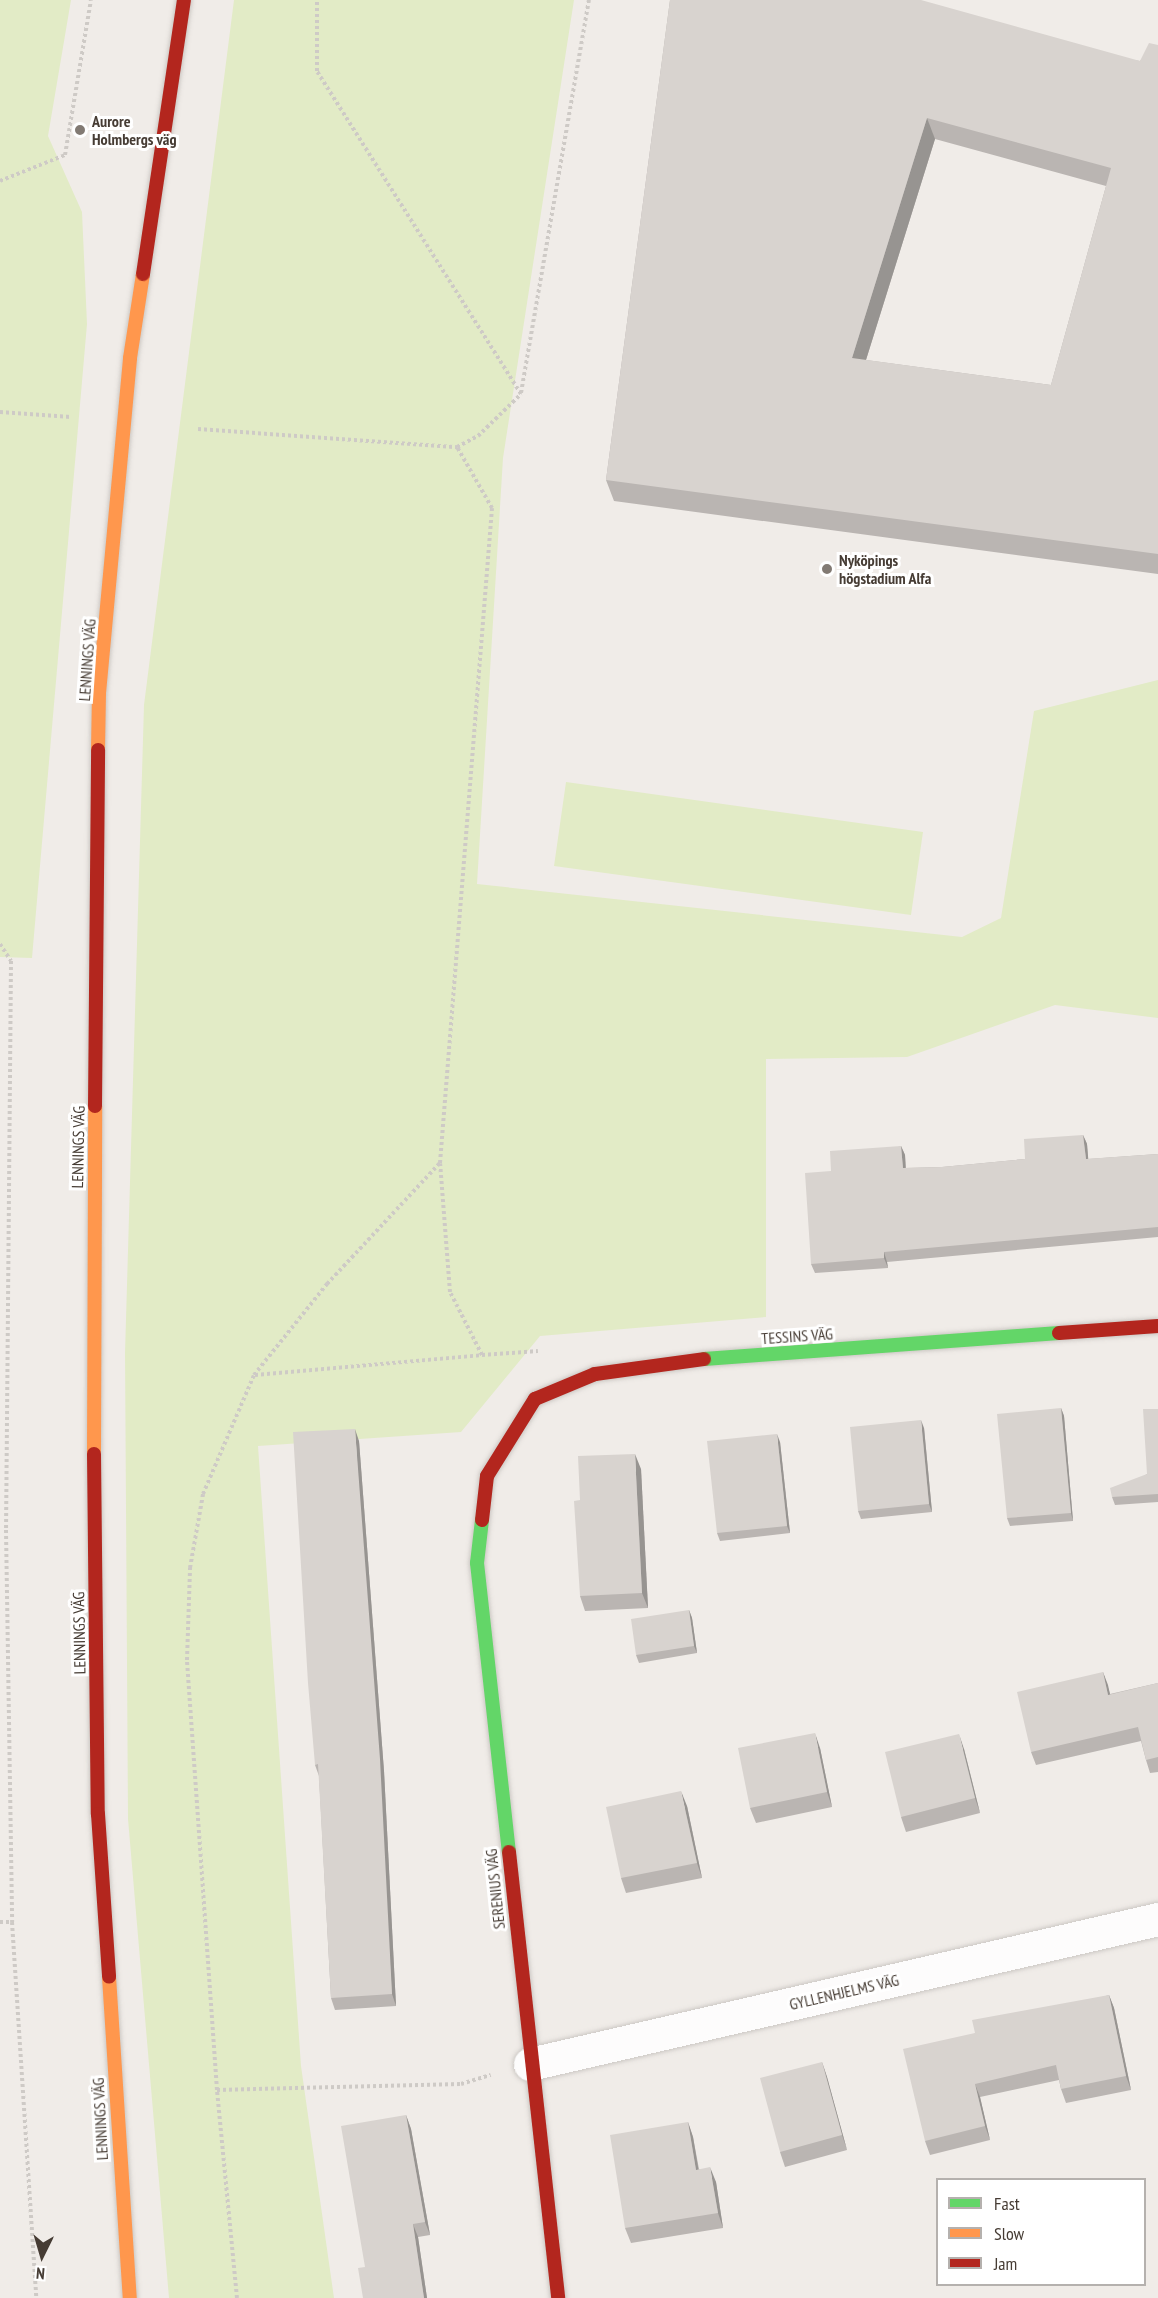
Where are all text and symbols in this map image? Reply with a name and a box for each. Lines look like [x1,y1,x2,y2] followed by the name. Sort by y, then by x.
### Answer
[92,111,177,149] place label: Aurore Holmbergs väg
[73,123,87,137] marker: Aurore Holmbergs väg
[839,550,932,588] place label: Nyköpings högstadium Alfa
[820,562,834,576] marker: Nyköpings högstadium Alfa
[75,618,99,702] street label: LENNINGS VÄG
[68,1105,88,1189] street label: LENNINGS VÄG
[760,1324,834,1348] street label: TESSINS VÄG
[69,1591,89,1675] street label: LENNINGS VÄG
[481,1848,509,1930] street label: SERENIUS VÄG
[787,1970,901,2014] street label: GYLLENHJELMS VÄG
[88,2077,112,2161] street label: LENNINGS VÄG
[936,2178,1146,2286] legend
[994,2192,1020,2215] text: Fast
[994,2222,1024,2245] text: Slow
[12,2226,72,2286] north arrow
[994,2252,1017,2275] text: Jam
[35,2264,46,2284] text: N

